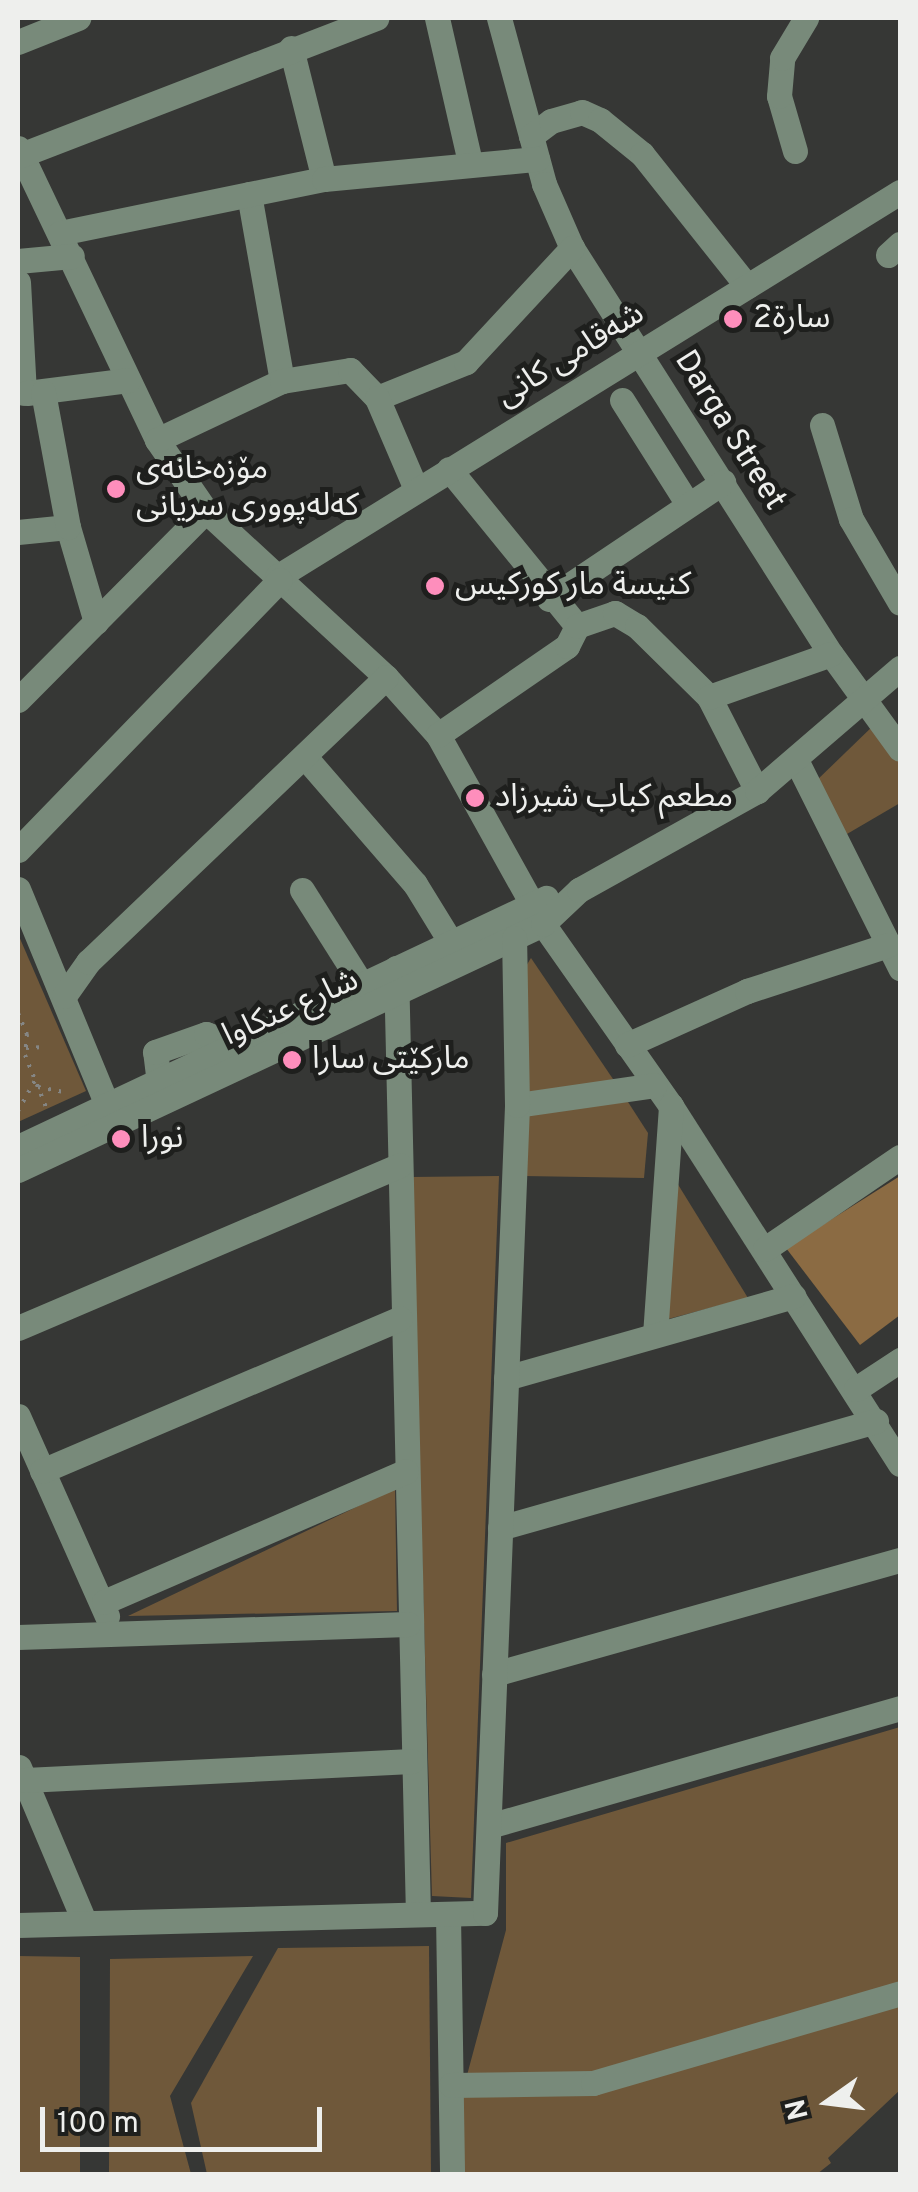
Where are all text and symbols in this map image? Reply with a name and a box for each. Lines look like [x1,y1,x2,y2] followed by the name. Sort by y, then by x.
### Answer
[490,296,652,416] street label: شەقامی کانی
[753,300,830,338] place label: سارة2
[722,308,744,330] marker: سارة2
[665,344,793,518] street label: Darga Street
[136,452,359,527] place label: مۆزەخانەی کەلەپووری سریانی
[105,478,127,500] marker: مۆزەخانەی کەلەپووری سریانی
[455,567,691,605] place label: كنيسة مار كوركيس
[424,575,446,597] marker: كنيسة مار كوركيس
[495,779,733,817] place label: مطعم كباب شيرزاد
[464,787,486,809] marker: مطعم كباب شيرزاد
[217,962,365,1056] street label: شارع عنكاوا
[312,1041,470,1079] place label: مارکێتی سارا
[281,1049,303,1071] marker: مارکێتی سارا
[141,1120,183,1158] place label: نورا
[110,1128,132,1150] marker: نورا
[778,2052,878,2152] north arrow
[45,2087,328,2149] scale bar
[779,2095,819,2123] text: N
[57,2106,139,2143] text: 100 m

